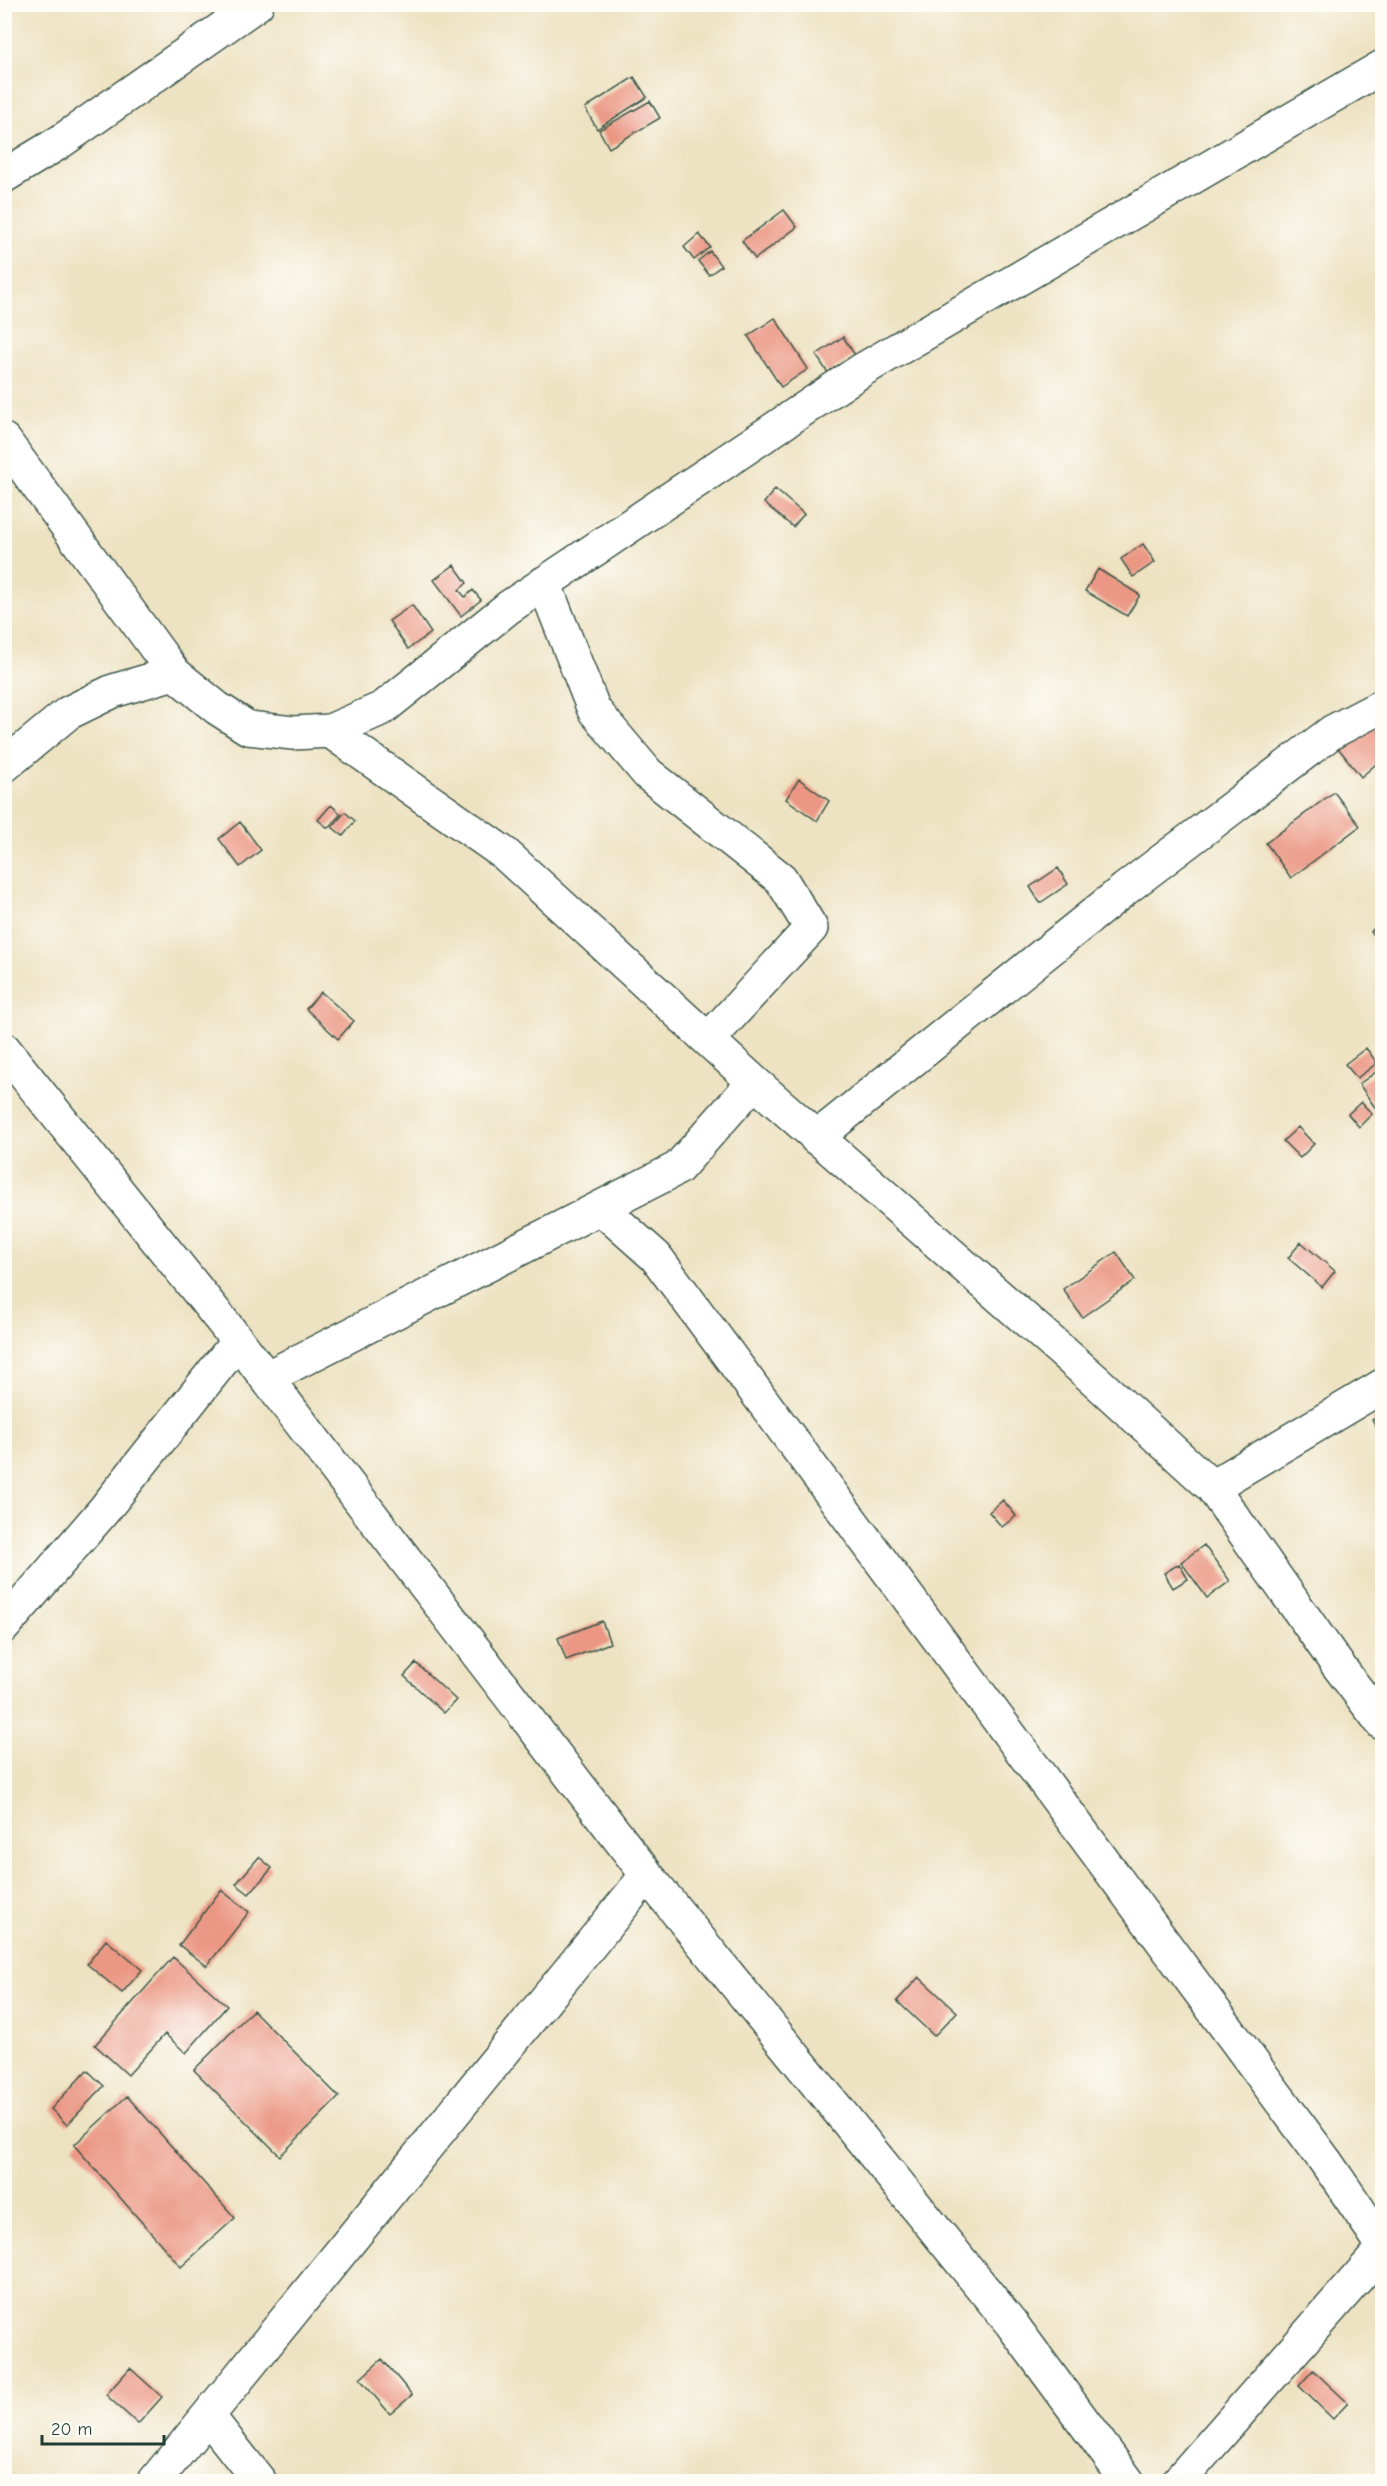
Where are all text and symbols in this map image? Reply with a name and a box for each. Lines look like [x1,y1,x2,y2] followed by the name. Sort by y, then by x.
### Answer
[42,2408,164,2446] scale bar
[51,2419,92,2440] text: 20 m

